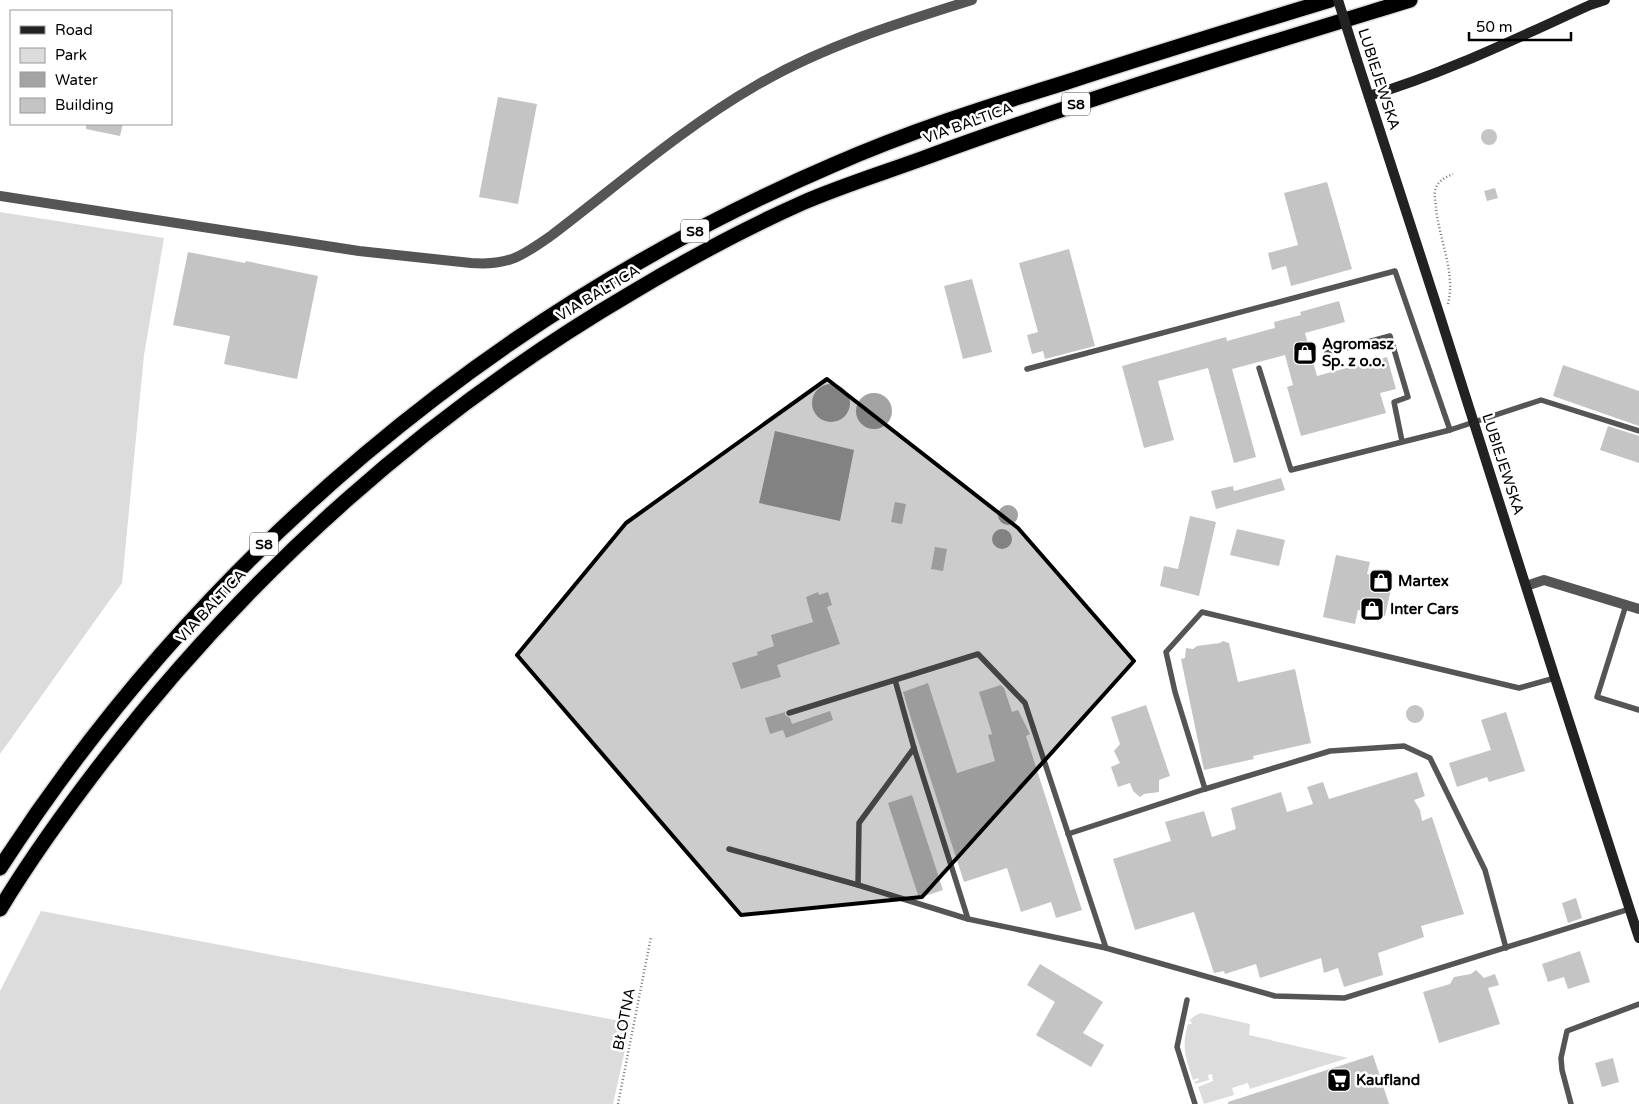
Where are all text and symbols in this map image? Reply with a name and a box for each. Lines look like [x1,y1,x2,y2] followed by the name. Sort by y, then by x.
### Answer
[10,10,172,125] legend
[1469,10,1572,42] scale bar
[1476,18,1513,36] text: 50 m
[55,21,93,39] text: Road
[1354,26,1404,132] street label: LUBIEJEWSKA
[55,46,87,64] text: Park
[55,71,98,89] text: Water
[1062,92,1090,116] road number: S8
[55,96,114,114] text: Building
[921,98,1015,148] street label: VIA BALTICA
[681,220,709,242] road number: S8
[553,261,643,325] street label: VIA BALTICA
[1322,335,1395,371] place label: Agromasz Sp. z o.o.
[1292,340,1318,366] shop icon: Agromasz Sp. z o.o.
[1478,411,1528,517] street label: LUBIEJEWSKA
[250,532,278,556] road number: S8
[172,565,250,647] street label: VIA BALTICA
[1368,568,1394,594] shop icon: Martex
[1398,572,1449,590] place label: Martex
[1359,596,1385,622] shop icon: Inter Cars
[1390,600,1459,618] place label: Inter Cars
[609,986,639,1052] street label: BŁOTNA
[1326,1067,1352,1093] supermarket icon: Kaufland
[1356,1071,1420,1089] place label: Kaufland

